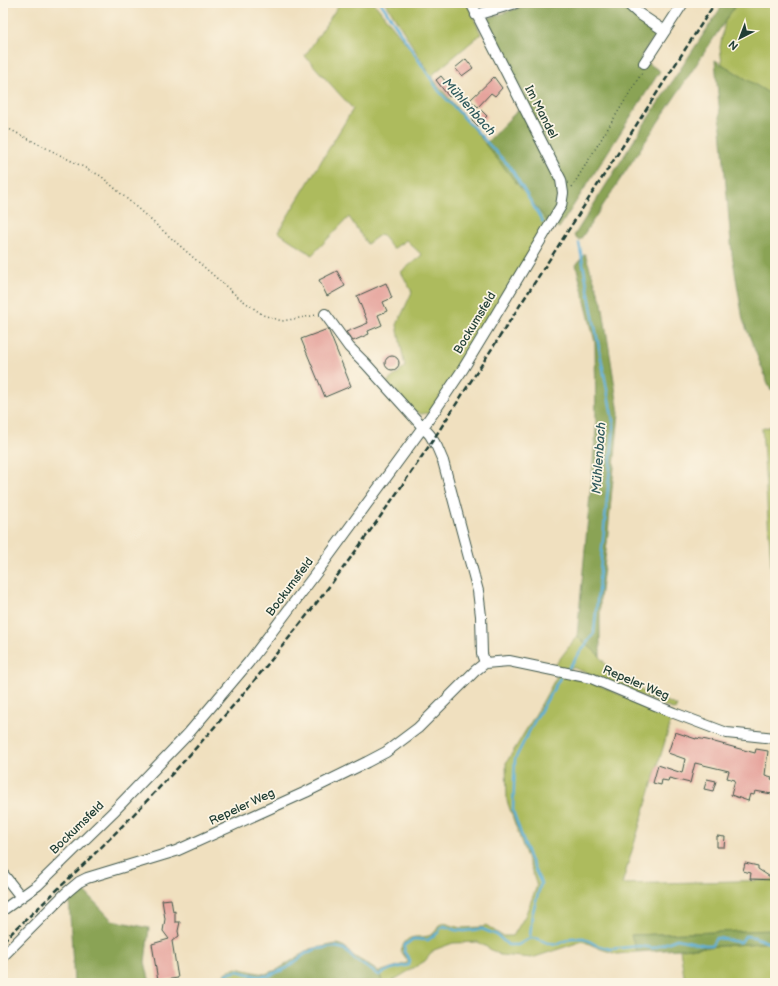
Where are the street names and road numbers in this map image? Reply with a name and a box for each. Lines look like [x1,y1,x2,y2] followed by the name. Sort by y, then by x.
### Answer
[521,83,561,141] street label: Im Mandel
[451,289,499,357] street label: Bockumsfeld
[263,555,317,619] street label: Bockumsfeld
[600,662,672,704] street label: Repeler Weg
[207,785,277,829] street label: Repeler Weg
[47,798,107,858] street label: Bockumsfeld

